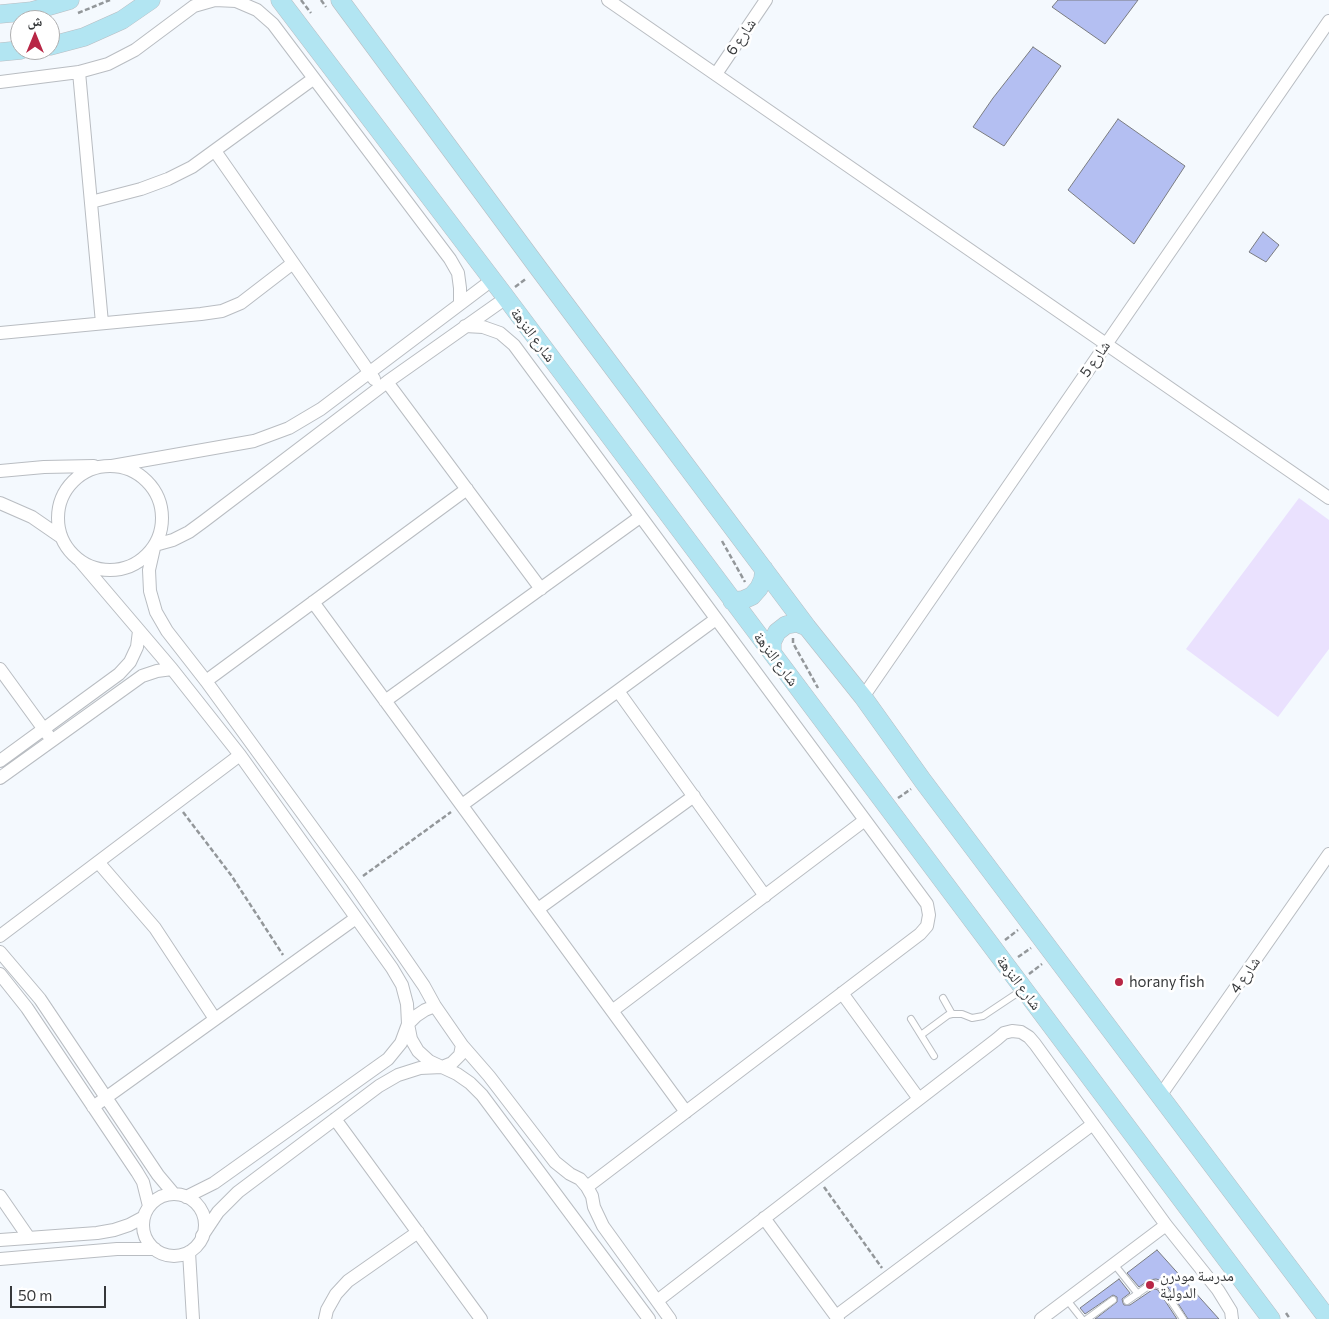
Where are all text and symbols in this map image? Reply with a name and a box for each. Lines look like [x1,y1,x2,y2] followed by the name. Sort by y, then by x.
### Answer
[10,10,60,60] north arrow
[28,12,42,29] text: ش
[722,15,760,59] street label: شارع 6
[507,304,559,366] street label: شارع النزهة
[1076,337,1114,381] street label: شارع 5
[750,628,802,690] street label: شارع النزهة
[993,952,1045,1014] street label: شارع النزهة
[1226,953,1264,997] street label: شارع 4
[1129,973,1205,991] place label: horany fish
[1113,976,1125,988] marker: horany fish
[1160,1267,1234,1302] place label: مدرسة مودرن الدولية
[12,1276,109,1308] scale bar
[1144,1279,1156,1291] marker: مدرسة مودرن الدولية
[18,1286,52,1304] text: 50 m

